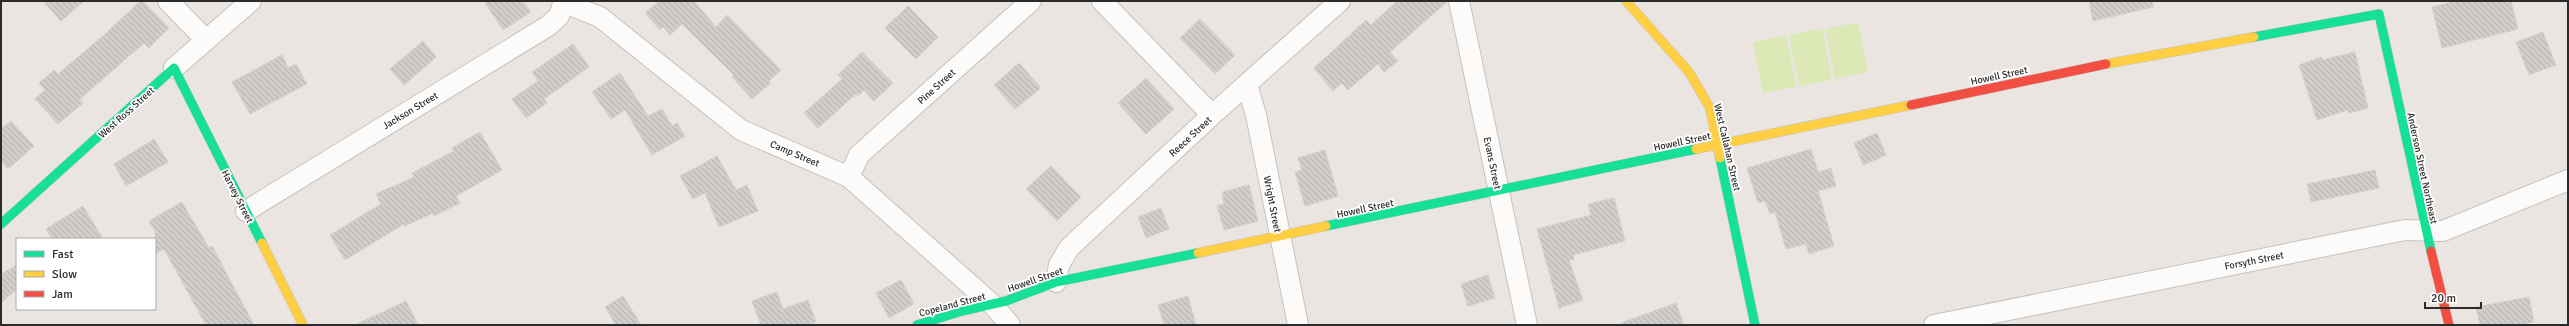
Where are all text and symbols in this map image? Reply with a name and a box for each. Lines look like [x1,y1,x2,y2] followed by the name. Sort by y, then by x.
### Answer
[1970,64,2029,88] street label: Howell Street
[915,66,959,107] street label: Pine Street
[96,84,158,141] street label: West Ross Street
[381,89,441,132] street label: Jackson Street
[1711,102,1743,193] street label: West Callahan Street
[2404,111,2440,226] street label: Anderson Street Northeast
[1167,114,1215,159] street label: Reece Street
[1653,130,1712,154] street label: Howell Street
[1481,136,1504,191] street label: Evans Street
[768,138,822,170] street label: Camp Street
[219,168,256,225] street label: Harvey Street
[1261,175,1283,234] street label: Wright Street
[1336,197,1395,221] street label: Howell Street
[16,238,156,310] legend
[52,247,73,262] text: Fast
[2224,249,2285,273] street label: Forsyth Street
[1006,265,1065,295] street label: Howell Street
[52,267,77,282] text: Slow
[2425,284,2481,310] scale bar
[52,287,73,302] text: Jam
[918,290,987,320] street label: Copeland Street
[2431,291,2456,306] text: 20 m

